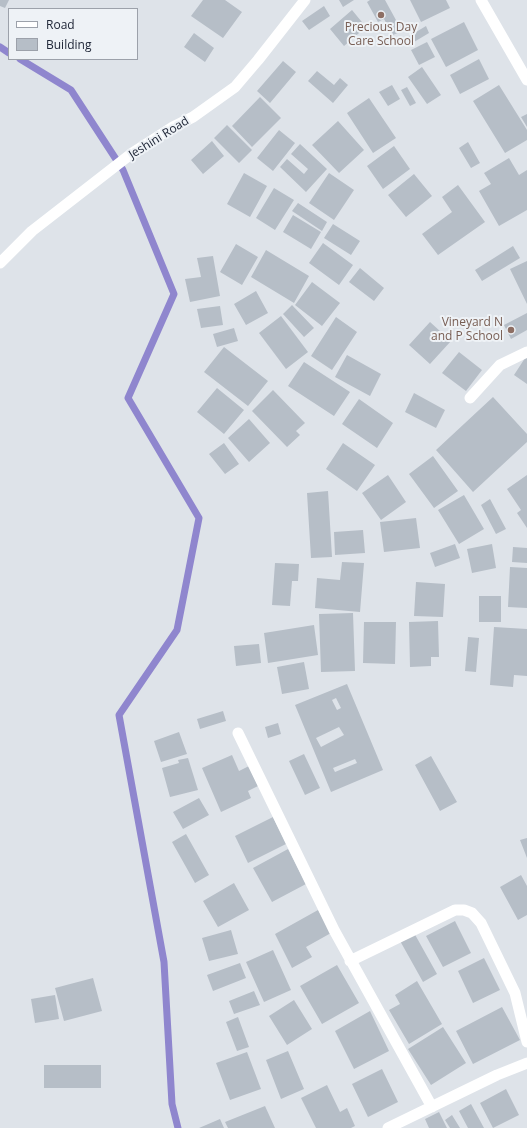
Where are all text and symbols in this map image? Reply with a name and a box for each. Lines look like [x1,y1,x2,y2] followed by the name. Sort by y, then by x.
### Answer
[8,8,138,60] legend
[376,10,386,20] marker: Precious Day Care School
[46,16,75,33] text: Road
[345,21,417,49] place label: Precious Day Care School
[46,36,91,53] text: Building
[126,114,192,162] street label: Jeshini Road
[431,316,503,344] place label: Vineyard N and P School
[506,325,516,335] marker: Vineyard N and P School

